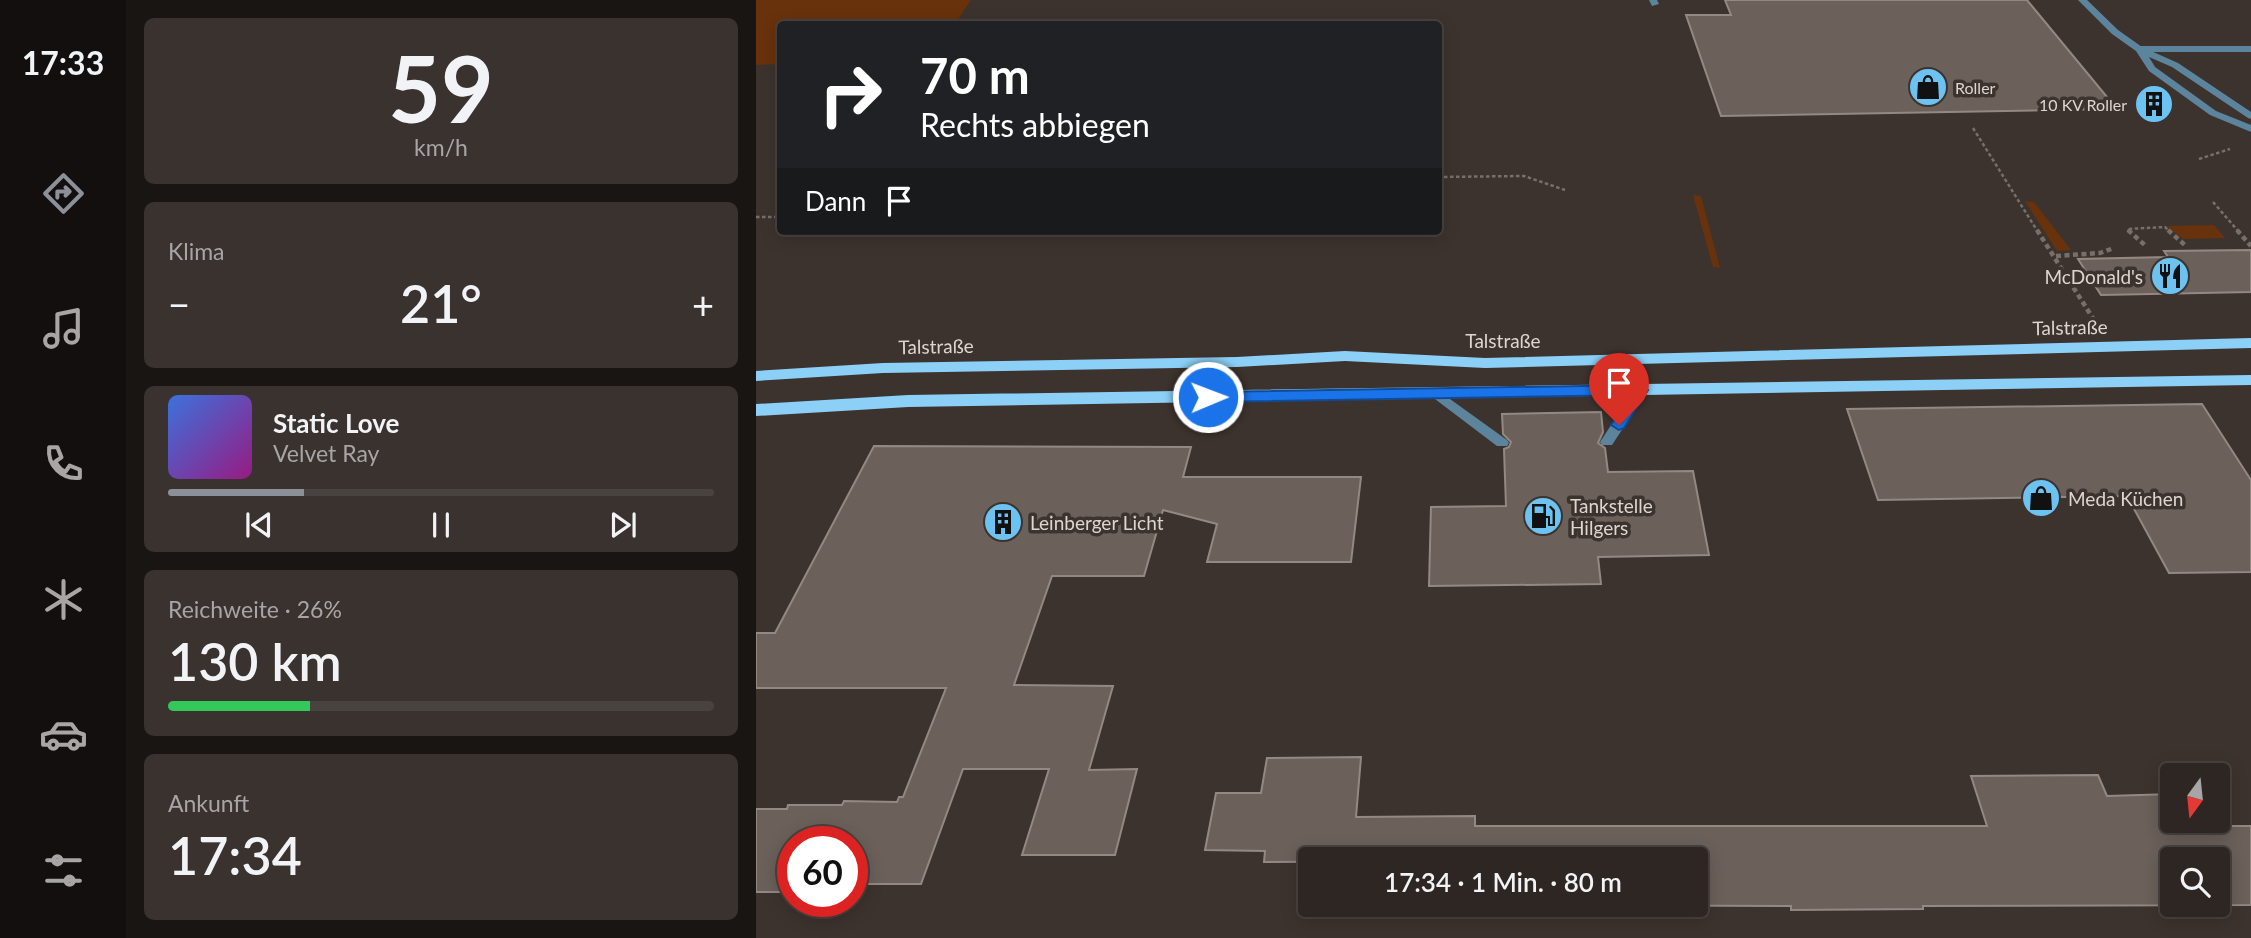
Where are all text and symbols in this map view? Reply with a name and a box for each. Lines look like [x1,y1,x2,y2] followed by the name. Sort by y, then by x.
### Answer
[388,33,494,142] text: 59
[22,43,104,82] text: 17:33
[920,46,1030,104] text: 70 m
[805,49,896,140] icon: right
[1907,66,1949,108] shop icon: Roller
[1955,78,1996,97] place label: Roller
[2133,83,2175,125] building icon: 10 KV Roller
[2039,95,2127,114] place label: 10 KV Roller
[920,105,1150,144] text: Rechts abbiegen
[414,133,468,161] text: km/h
[39,169,88,218] icon: directions
[880,182,918,220] icon: arrive
[805,185,866,217] text: Dann
[168,237,225,265] text: Klima
[2149,255,2191,297] restaurant icon: McDonald's
[2044,265,2143,288] place label: McDonald's
[400,272,482,334] text: 21°
[168,281,190,327] text: −
[692,281,714,327] text: +
[39,304,88,353] icon: music
[2032,315,2108,339] street label: Talstraße
[1465,329,1541,352] street label: Talstraße
[898,334,974,358] street label: Talstraße
[1589,353,1649,425] pin
[1171,360,1245,434] position arrow
[1600,364,1638,402] icon: arrive
[273,407,400,439] text: Static Love
[39,439,88,488] icon: phone
[273,439,379,467] text: Velvet Ray
[2020,477,2062,519] shop icon: Meda Küchen
[2068,487,2183,510] place label: Meda Küchen
[1570,494,1653,539] place label: Tankstelle Hilgers
[1522,495,1564,537] fuel station icon: Tankstelle Hilgers
[982,501,1024,543] building icon: Leinberger Licht
[240,506,278,544] icon: previous
[422,506,460,544] icon: pause
[604,506,642,544] icon: next
[1030,511,1164,534] place label: Leinberger Licht
[39,575,88,624] icon: climate
[168,595,342,623] text: Reichweite · 26%
[168,630,342,692] text: 130 km
[39,710,88,759] icon: car
[2160,763,2230,833] north arrow
[2160,763,2230,917] map controls
[168,789,249,817] text: Ankunft
[168,824,302,886] text: 17:34
[777,826,868,917] speed limit sign: 60
[39,846,88,895] icon: filters
[2160,847,2230,917] button: search
[1384,866,1622,898] text: 17:34 · 1 Min. · 80 m

